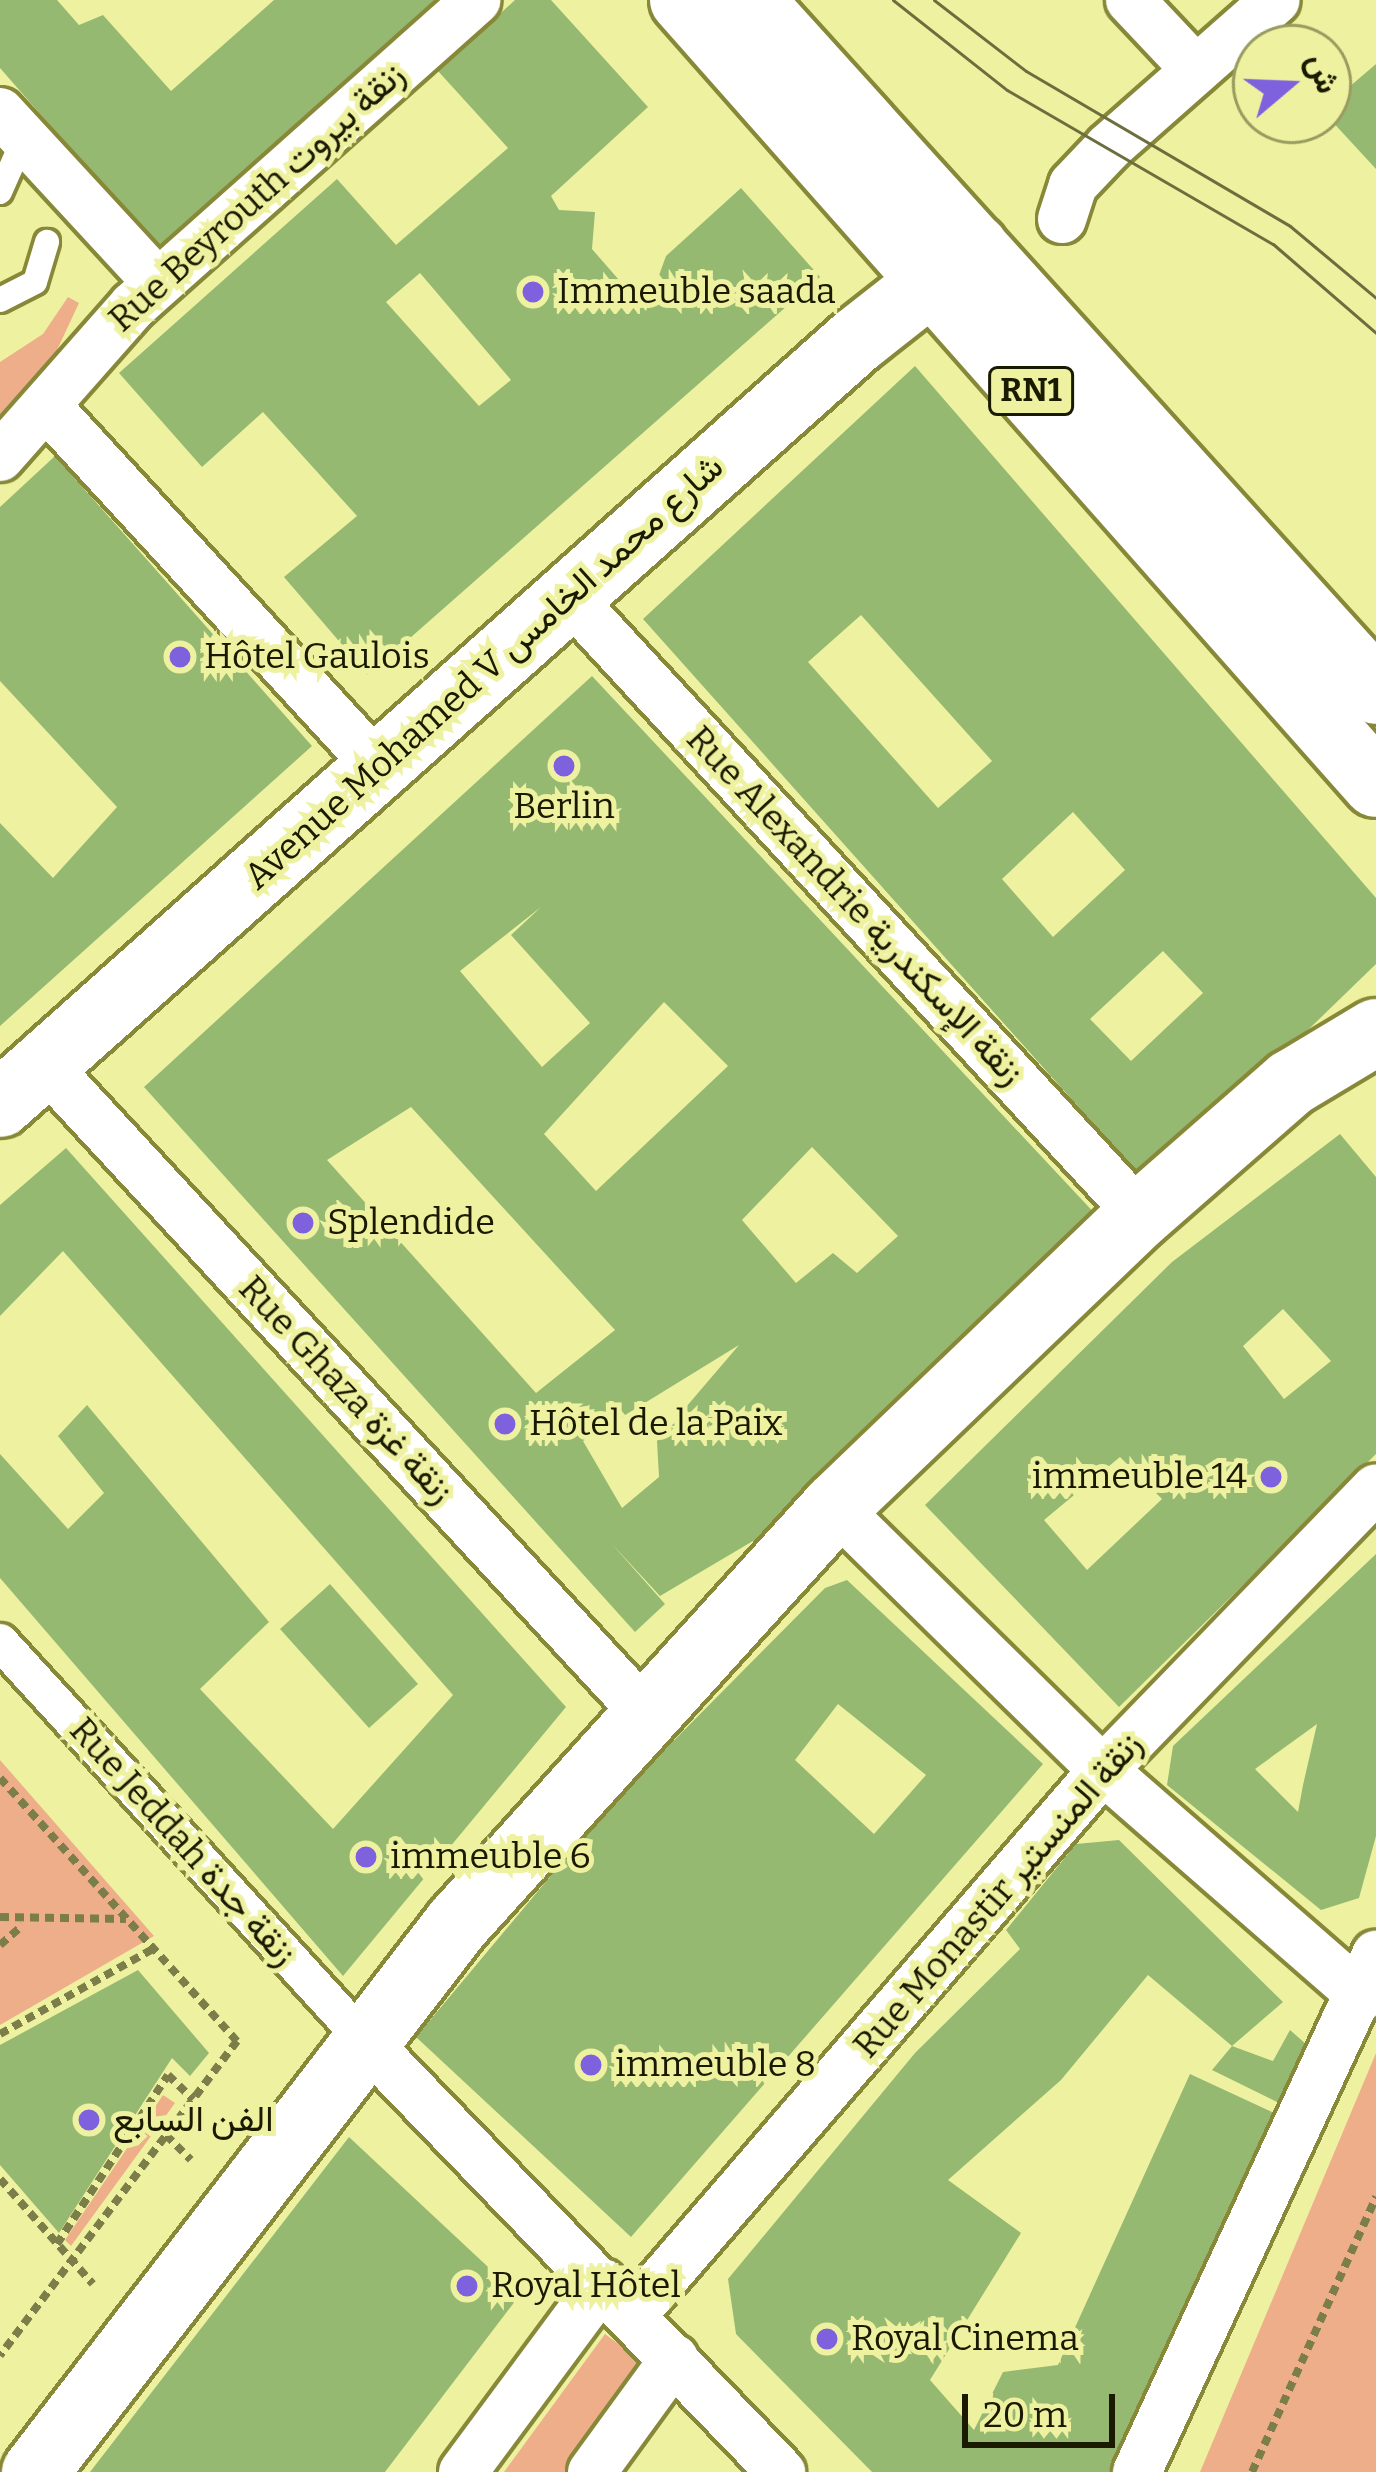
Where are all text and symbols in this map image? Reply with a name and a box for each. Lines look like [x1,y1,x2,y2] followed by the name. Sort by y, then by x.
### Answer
[1232,24,1352,144] north arrow
[1298,48,1349,99] text: ش
[100,53,414,341] street label: Rue Beyrouth زنقة بيروت
[557,270,836,314] place label: Immeuble saada
[520,279,546,305] marker: Immeuble saada
[986,364,1076,418] road number: RN1
[236,445,732,899] street label: Avenue Mohamed V شارع محمد الخامس
[204,635,430,679] place label: Hôtel Gaulois
[167,644,193,670] marker: Hôtel Gaulois
[677,718,1033,1094] street label: Rue Alexandrie زنقة الإسكندرية
[551,753,577,779] marker: Berlin
[513,785,615,829] place label: Berlin
[327,1201,495,1245] place label: Splendide
[290,1210,316,1236] marker: Splendide
[230,1267,462,1513] street label: Rue Ghaza زنقة غزة
[529,1402,783,1446] place label: Hôtel de la Paix
[492,1411,518,1437] marker: Hôtel de la Paix
[1032,1455,1247,1499] place label: immeuble 14
[1258,1464,1284,1490] marker: immeuble 14
[60,1709,306,1975] street label: Rue Jeddah زنقة جدة
[845,1723,1151,2067] street label: Rue Monastir زنقة المنستير
[390,1835,591,1879] place label: immeuble 6
[353,1844,379,1870] marker: immeuble 6
[615,2043,816,2087] place label: immeuble 8
[578,2052,604,2078] marker: immeuble 8
[113,2098,274,2142] place label: الفن السابع
[76,2107,102,2133] marker: الفن السابع
[491,2264,681,2308] place label: Royal Hôtel
[454,2273,480,2299] marker: Royal Hôtel
[851,2317,1079,2361] place label: Royal Cinema
[814,2326,840,2352] marker: Royal Cinema
[968,2370,1121,2444] scale bar
[983,2393,1067,2437] text: 20 m

